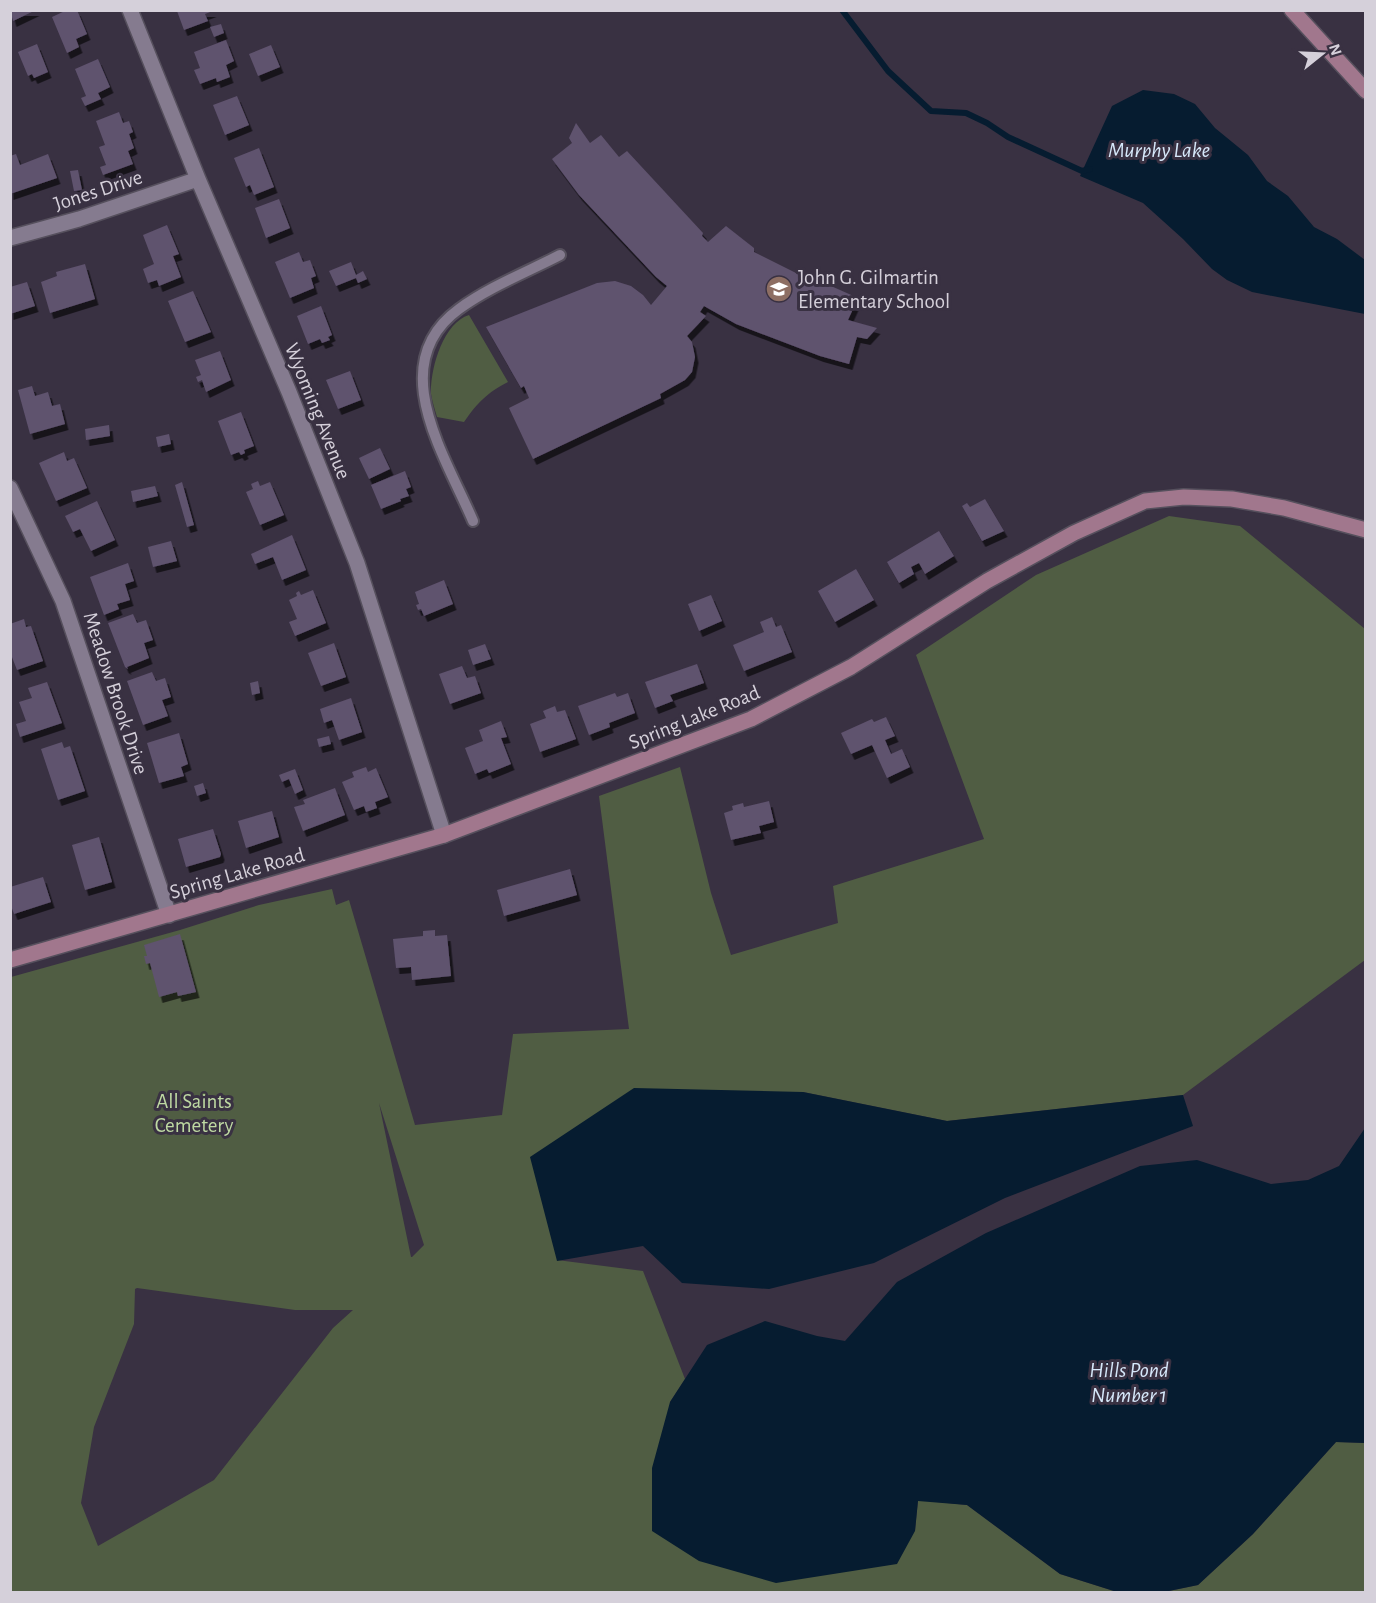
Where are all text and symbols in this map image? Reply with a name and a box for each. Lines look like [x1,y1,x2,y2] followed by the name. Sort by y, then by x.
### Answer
[1292,24,1352,84] north arrow
[1326,42,1345,57] text: N
[1108,139,1210,162] water label: Murphy Lake
[51,166,145,215] street label: Jones Drive
[798,267,950,312] place label: John G. Gilmartin Elementary School
[764,274,794,304] school or university icon: John G. Gilmartin Elementary School
[281,340,354,482] street label: Wyoming Avenue
[79,609,152,777] street label: Meadow Brook Drive
[626,682,763,753] street label: Spring Lake Road
[167,844,307,903] street label: Spring Lake Road
[155,1091,233,1136] park label: All Saints Cemetery
[1089,1359,1169,1406] water label: Hills Pond Number 1

